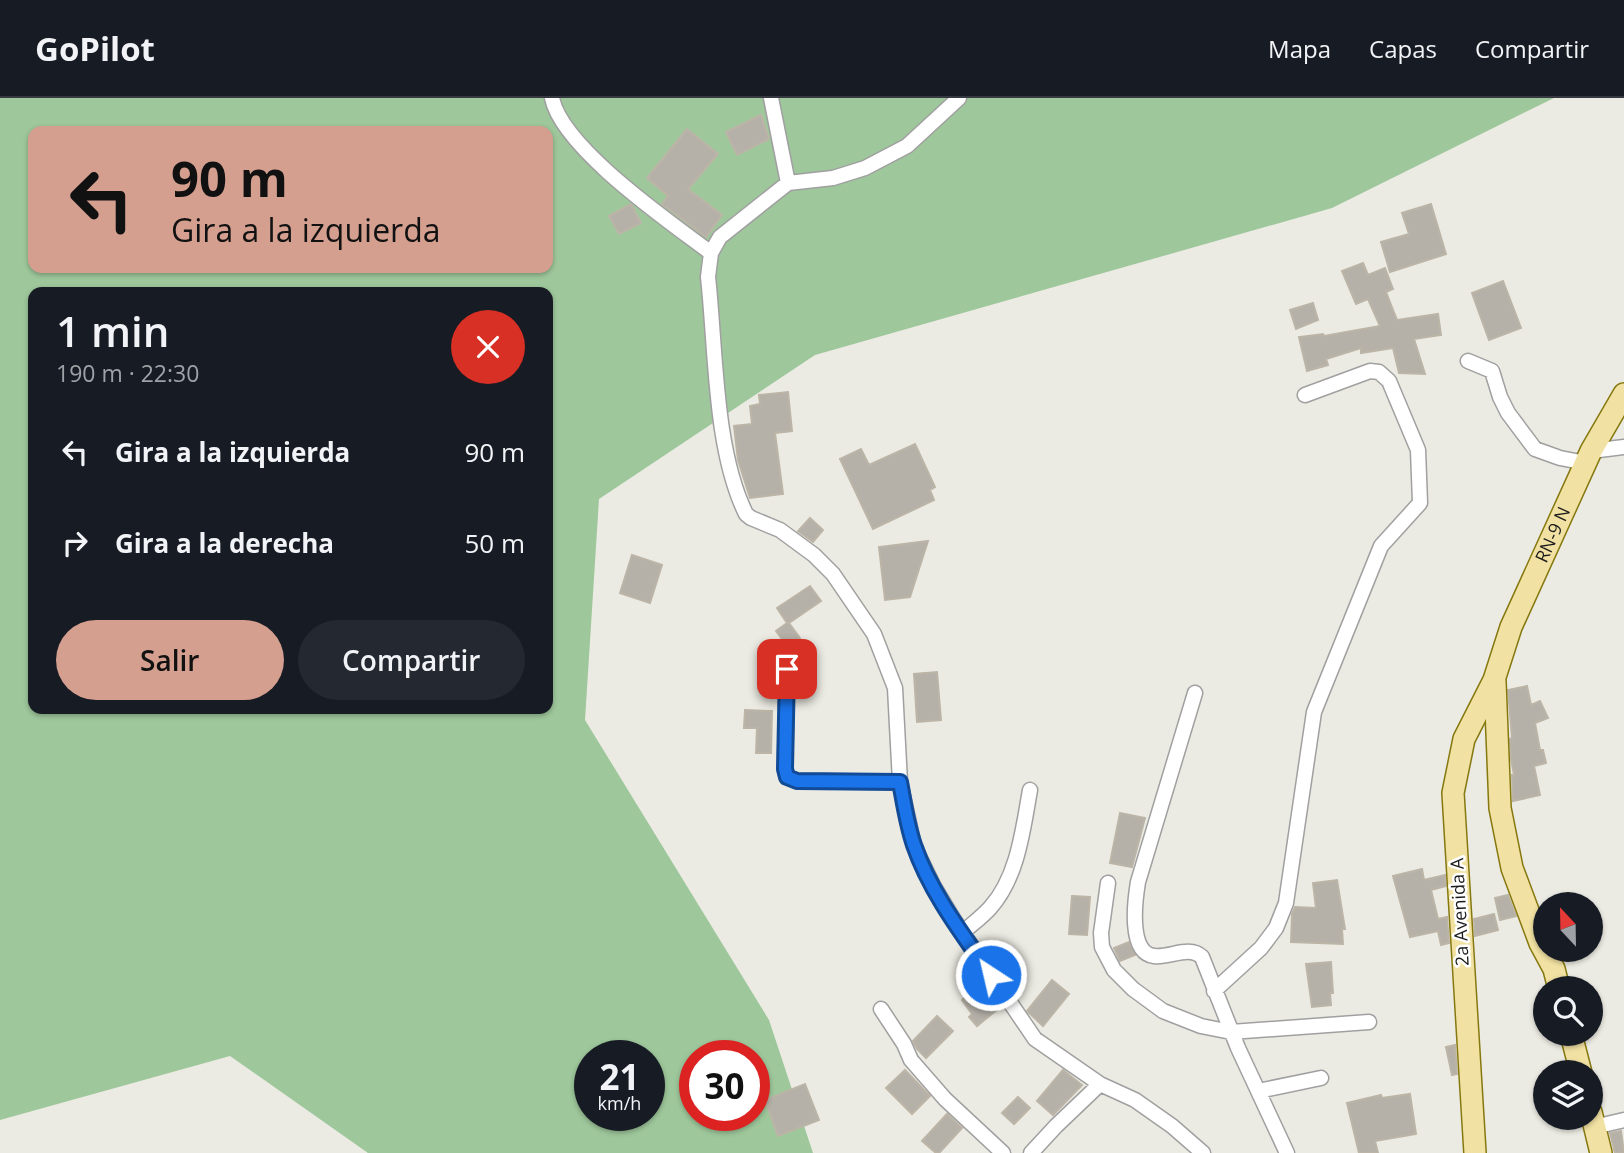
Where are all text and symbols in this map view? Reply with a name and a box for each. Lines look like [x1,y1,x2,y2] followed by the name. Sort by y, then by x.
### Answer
[35,26,155,71] text: GoPilot
[1268,32,1331,65] text: Mapa
[1369,32,1437,65] text: Capas
[1475,32,1589,65] text: Compartir
[171,145,288,211] text: 90 m
[56,154,147,245] icon: left
[171,208,441,251] text: Gira a la izquierda
[56,302,169,359] text: 1 min
[451,310,525,384] button: close
[56,357,199,389] text: 190 m · 22:30
[56,433,94,471] icon: left
[115,434,350,470] text: Gira a la izquierda
[464,434,525,470] text: 90 m
[1529,502,1575,566] street label: RN-9 N
[56,524,94,562] icon: right
[115,525,334,561] text: Gira a la derecha
[464,525,525,561] text: 50 m
[56,620,284,700] button: Salir
[298,620,525,700] button: Compartir
[757,639,817,699] pin
[768,650,806,688] icon: arrive
[1444,857,1474,967] street label: 2a Avenida A
[1533,892,1603,962] north arrow
[1533,892,1603,1130] map controls
[954,938,1028,1012] position arrow
[1533,976,1603,1046] button: search
[679,1040,770,1131] speed limit sign: 30
[599,1053,640,1100] text: 21
[1533,1060,1603,1130] button: layers
[598,1091,641,1115] text: km/h

